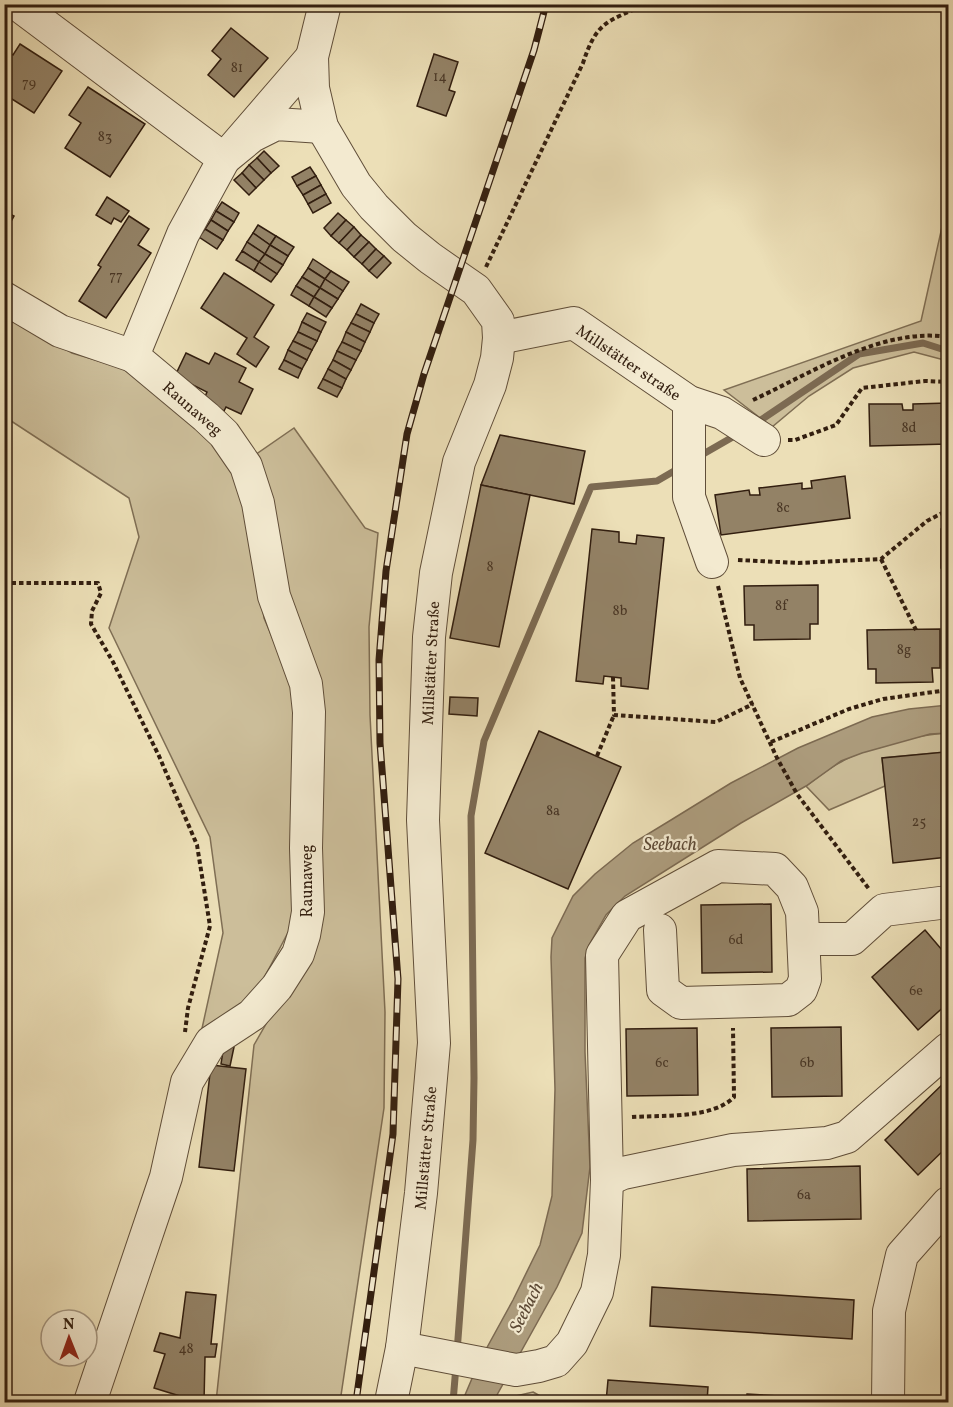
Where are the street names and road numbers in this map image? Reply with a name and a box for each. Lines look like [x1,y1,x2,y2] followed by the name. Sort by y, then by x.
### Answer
[571,320,685,407] street label: Millstätter straße
[157,377,226,442] street label: Raunaweg
[418,601,446,726] street label: Millstätter Straße
[297,845,319,917] street label: Raunaweg
[411,1085,443,1211] street label: Millstätter Straße

